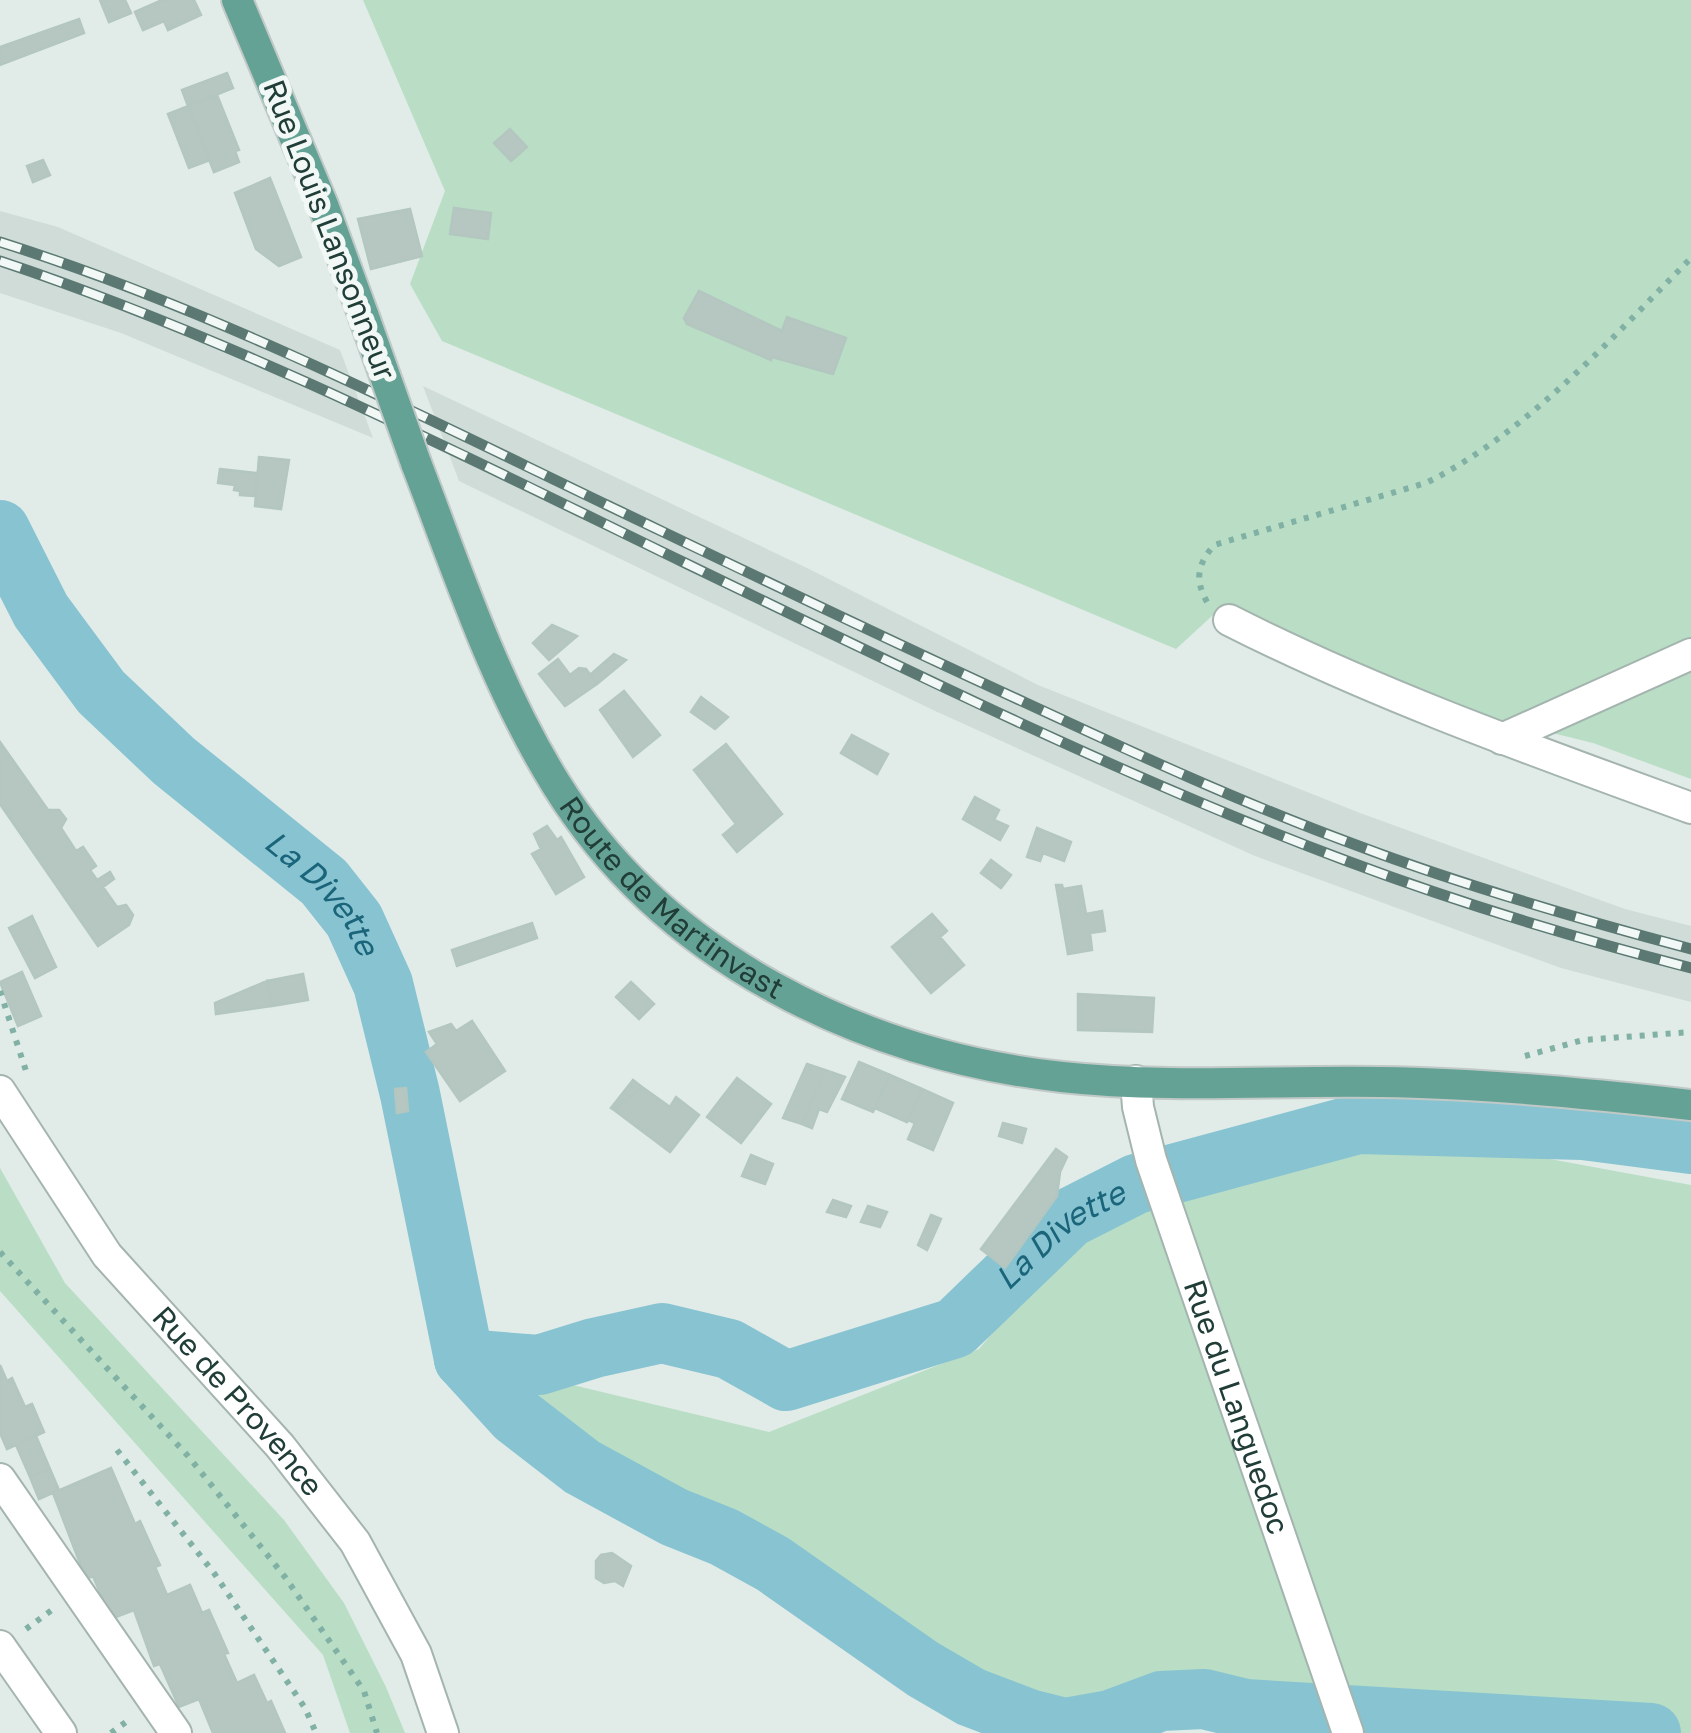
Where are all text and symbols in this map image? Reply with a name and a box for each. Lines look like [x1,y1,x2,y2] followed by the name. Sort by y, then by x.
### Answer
[256,75,404,385] street label: Rue Louis Lansonneur
[552,789,790,1006] street label: Route de Martinvast
[258,822,388,963] water label: La Divette
[987,1172,1133,1297] water label: La Divette
[1177,1275,1297,1539] street label: Rue du Languedoc
[145,1299,331,1503] street label: Rue de Provence

